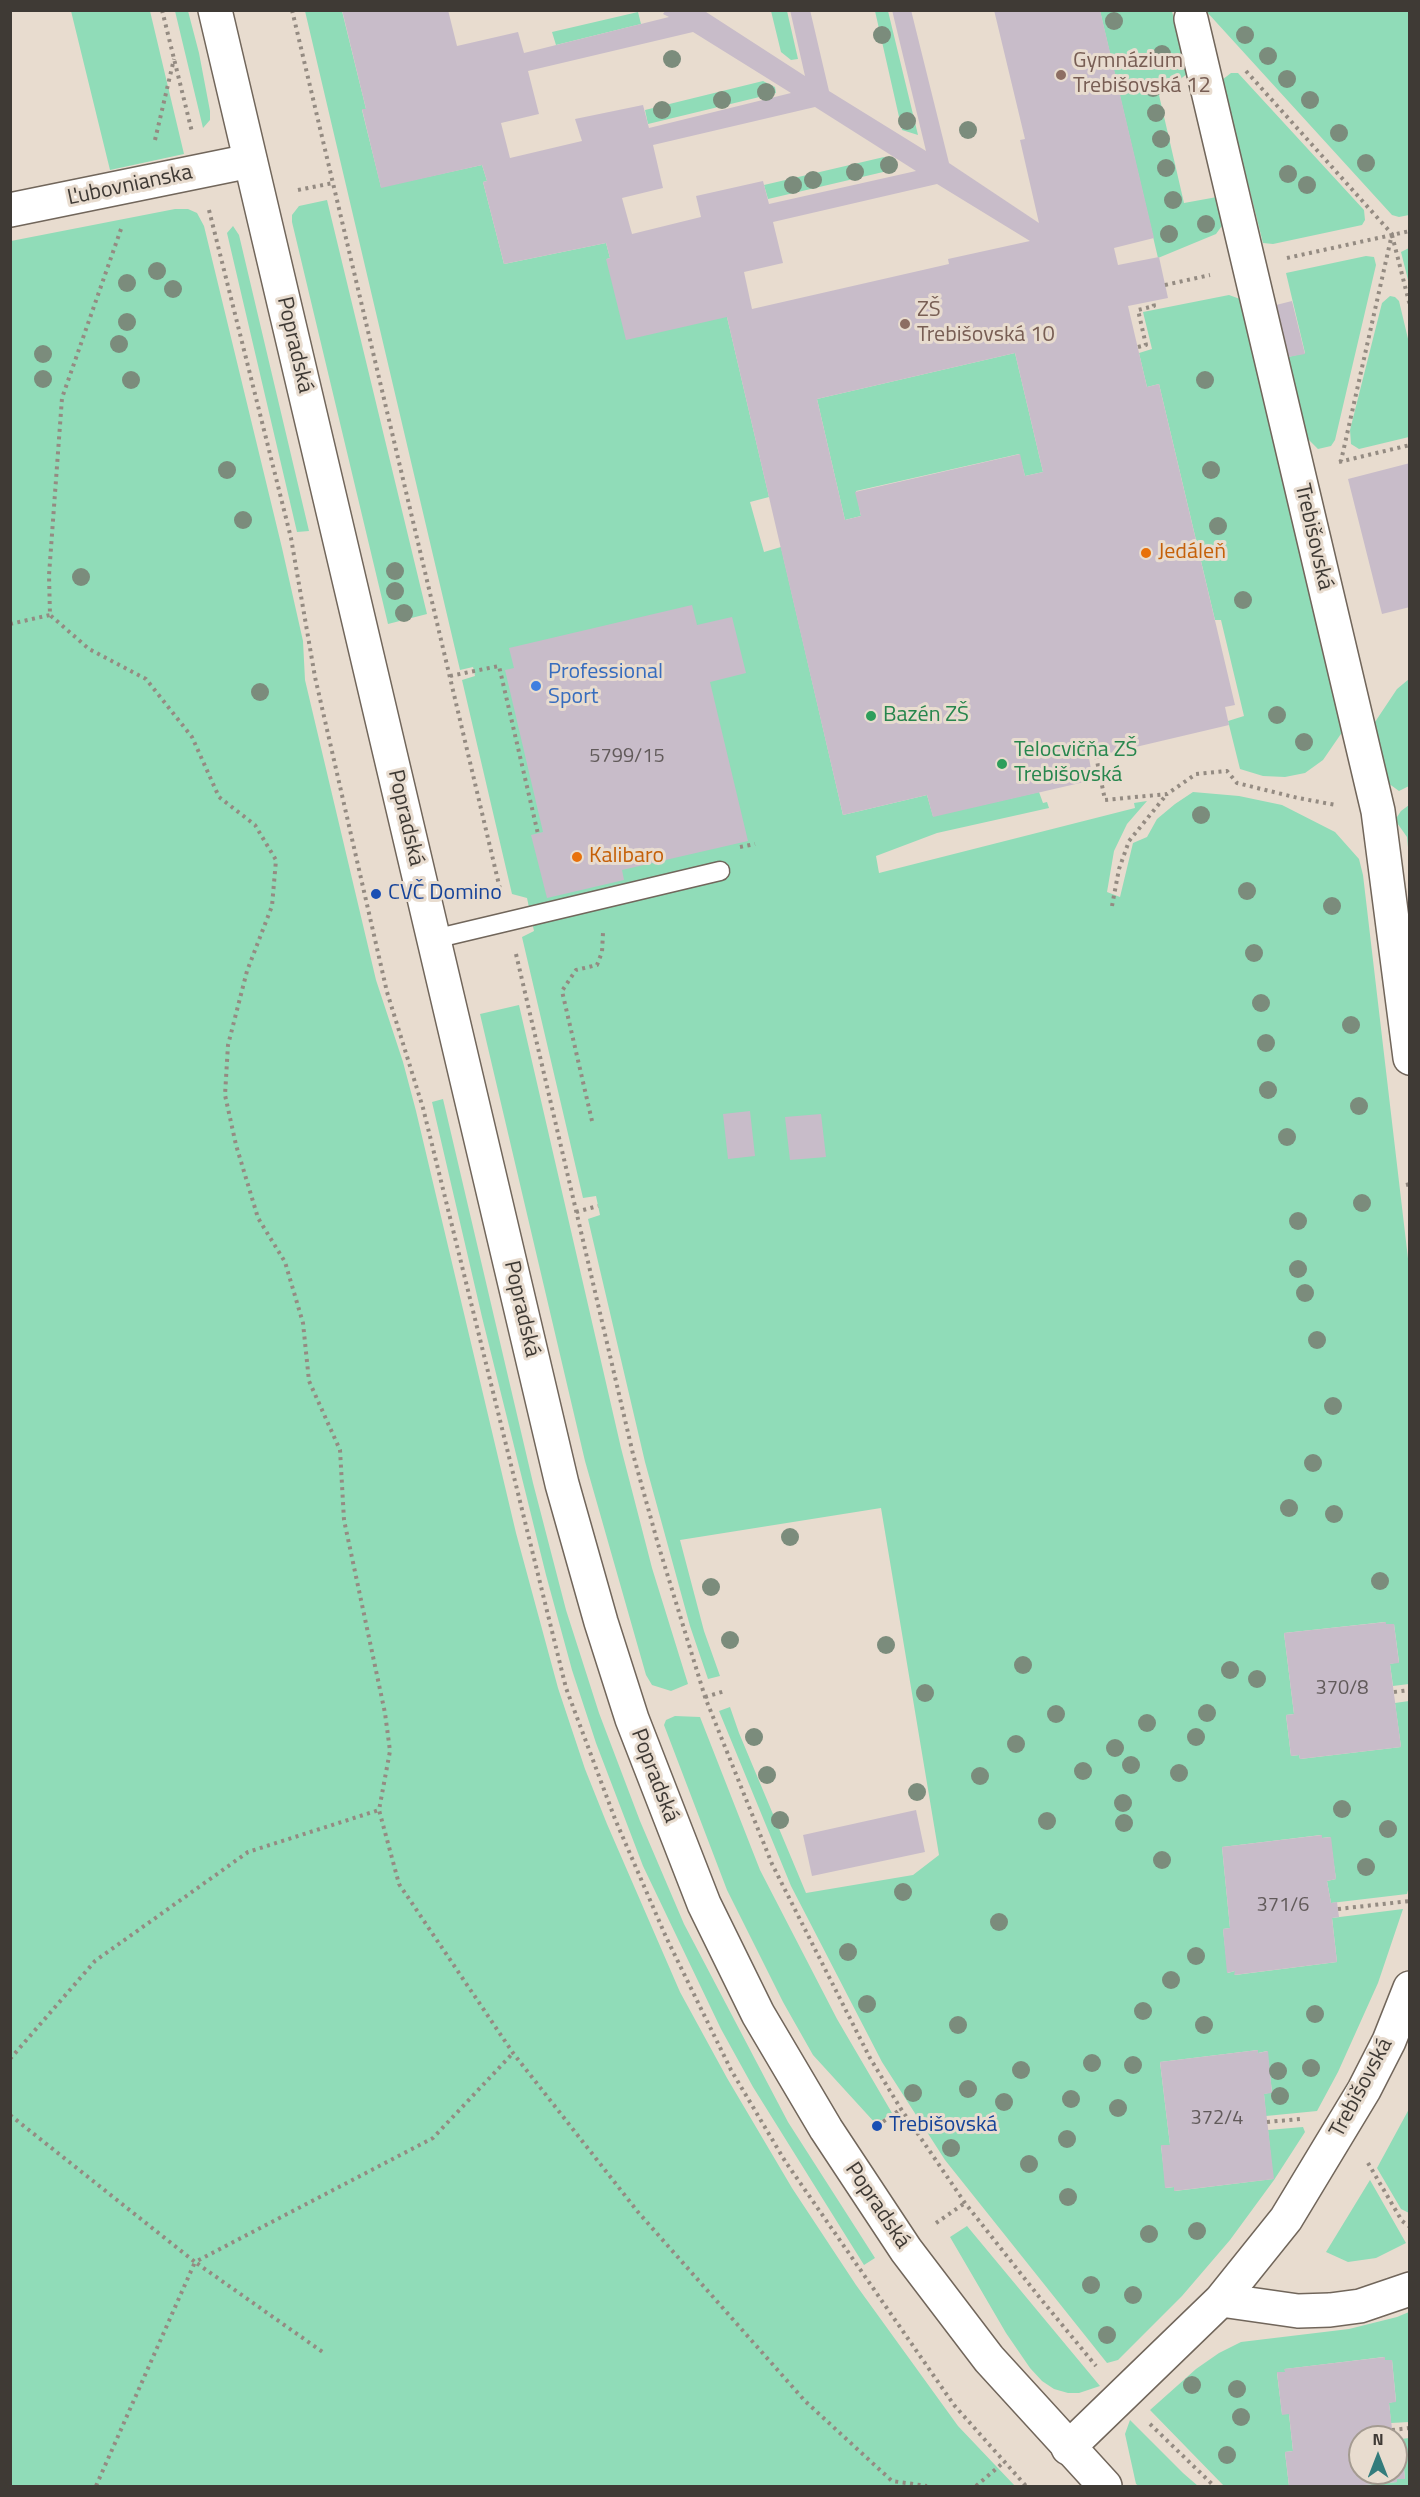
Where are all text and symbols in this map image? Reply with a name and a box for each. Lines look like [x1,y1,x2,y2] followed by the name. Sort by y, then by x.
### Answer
[1073,49,1211,100] place label: Gymnázium Trebišovská 12
[1054,68,1068,82] marker: Gymnázium Trebišovská 12
[65,160,195,212] street label: Ľubovnianska
[270,294,318,396] street label: Popradská
[917,298,1055,350] place label: ZŠ Trebišovská 10
[898,317,912,331] marker: ZŠ Trebišovská 10
[1288,481,1338,593] street label: Trebišovská
[1158,540,1226,566] place label: Jedáleň
[1139,546,1153,560] marker: Jedáleň
[548,660,663,712] place label: Professional Sport
[529,679,543,693] marker: Professional Sport
[883,703,969,729] place label: Bazén ZŠ
[864,709,878,723] marker: Bazén ZŠ
[1014,738,1137,790] place label: Telocvičňa ZŠ Trebišovská
[589,745,665,769] house number: 5799/15
[995,757,1009,771] marker: Telocvičňa ZŠ Trebišovská
[381,767,429,869] street label: Popradská
[589,844,664,870] place label: Kalibaro
[570,850,584,864] marker: Kalibaro
[388,881,502,907] place label: CVČ Domino
[369,887,383,901] marker: CVČ Domino
[497,1258,545,1360] street label: Popradská
[1315,1677,1369,1701] house number: 370/8
[624,1725,684,1827] street label: Popradská
[1256,1894,1310,1918] house number: 371/6
[1325,2034,1399,2142] street label: Trebišovská
[1190,2107,1244,2131] house number: 372/4
[889,2113,997,2139] place label: Trebišovská
[870,2119,884,2133] marker: Trebišovská
[839,2158,915,2254] street label: Popradská
[1348,2425,1408,2485] north arrow
[1372,2427,1384,2451] text: N

